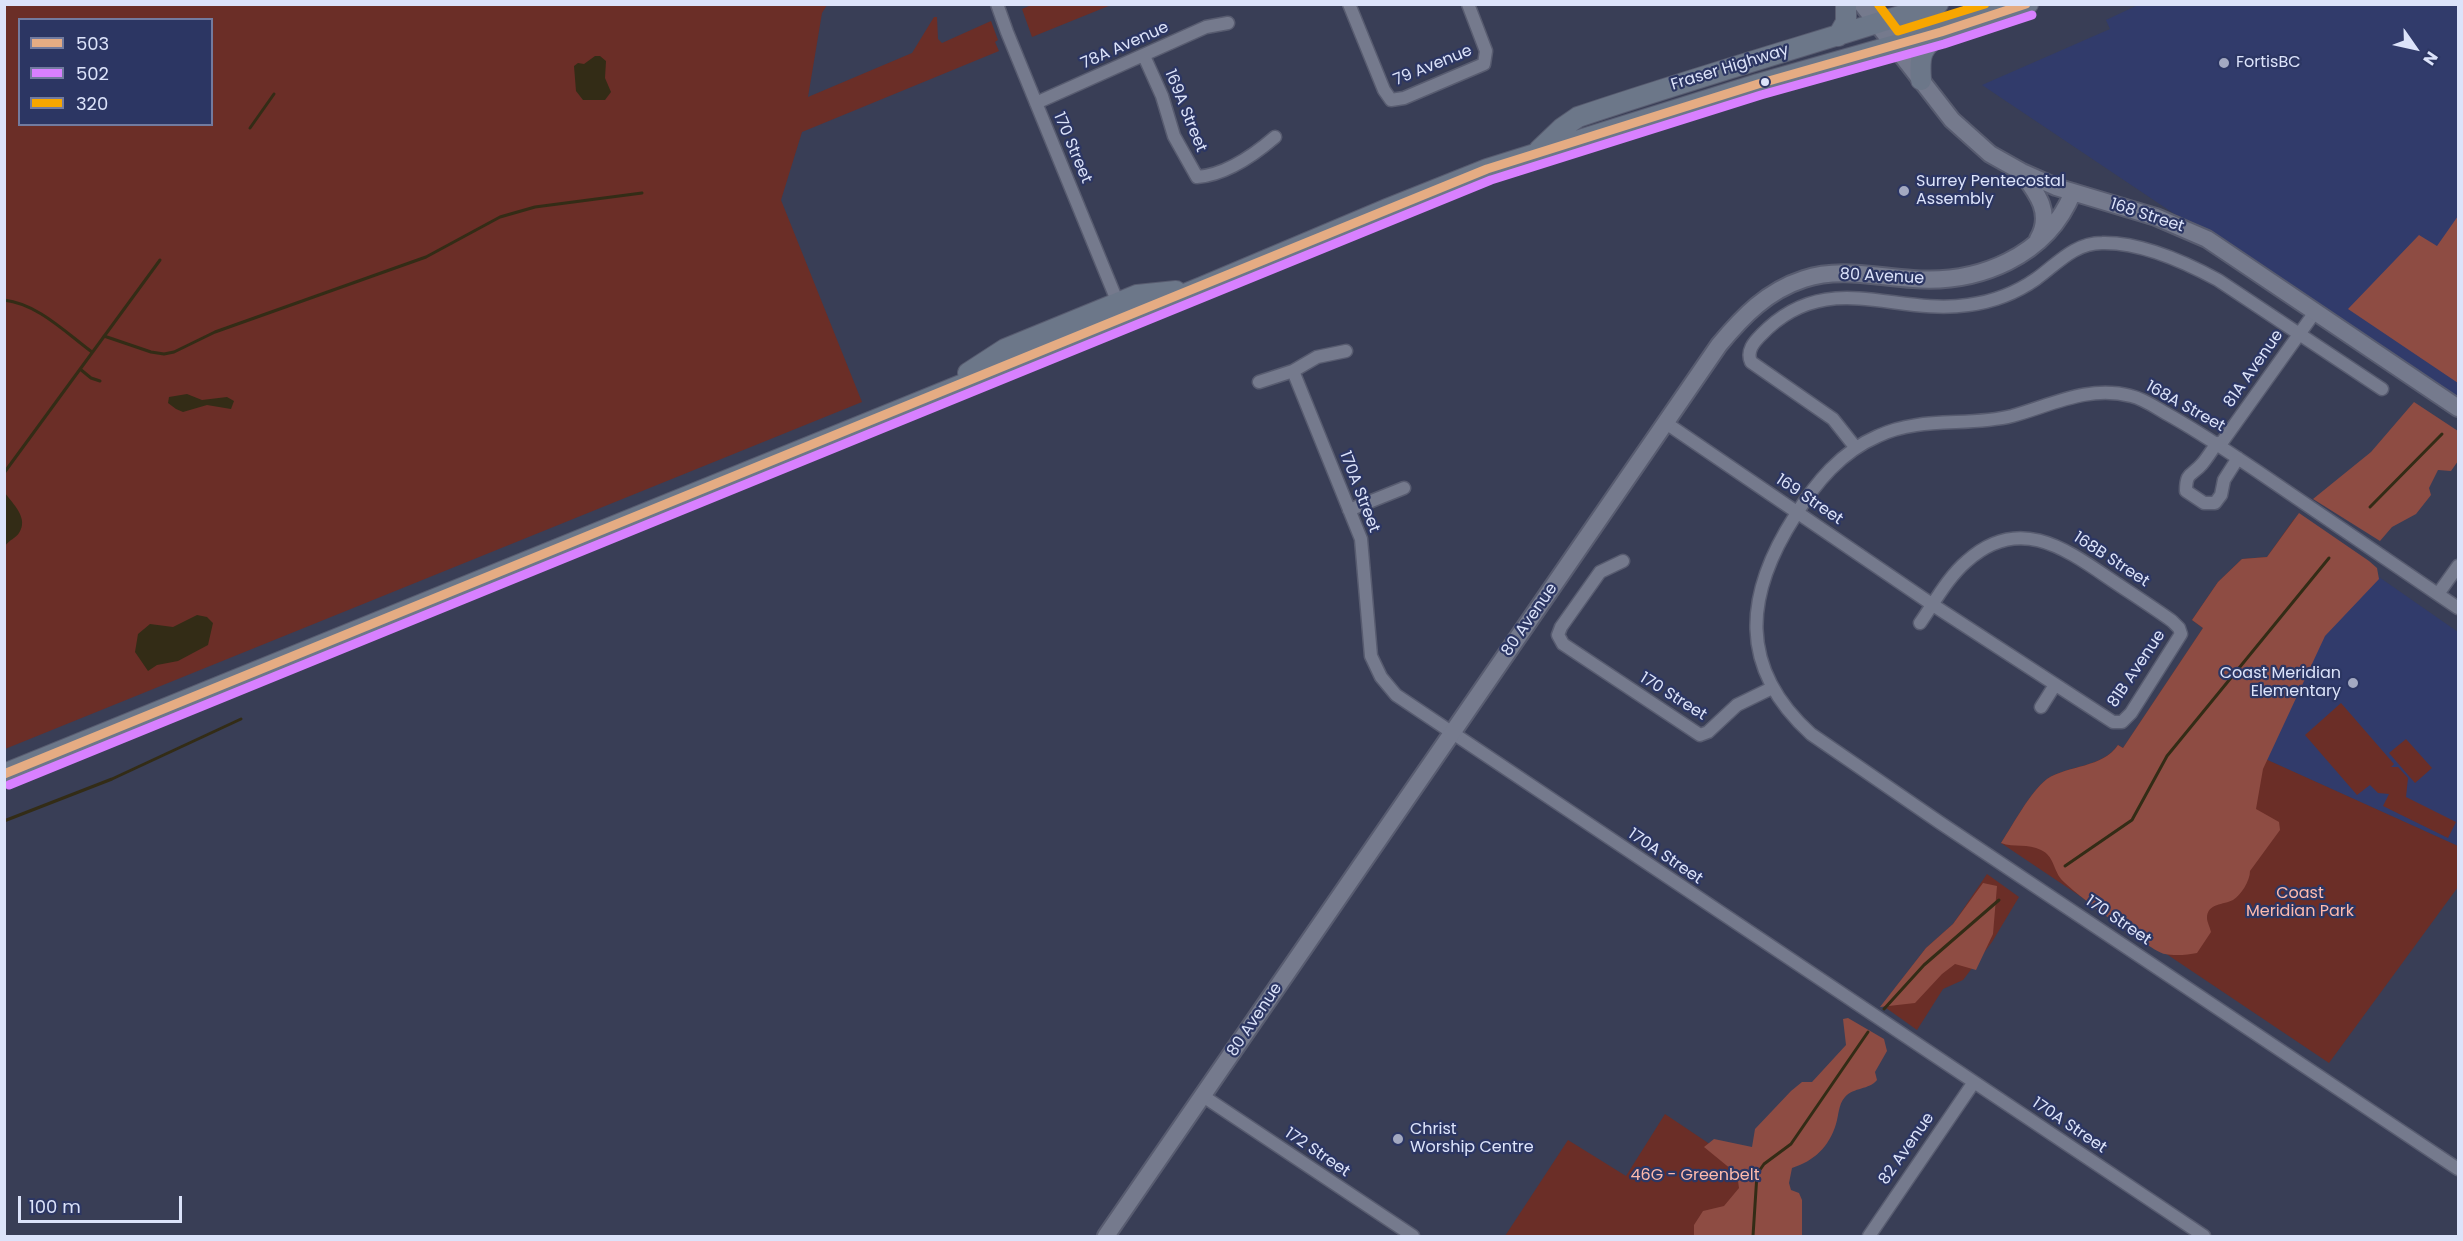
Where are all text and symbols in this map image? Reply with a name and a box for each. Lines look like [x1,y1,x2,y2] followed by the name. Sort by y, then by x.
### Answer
[18,18,213,126] legend
[1078,18,1172,74] street label: 78A Avenue
[2385,18,2445,78] north arrow
[76,31,109,56] text: 503
[1669,41,1791,95] street label: Fraser Highway
[1391,42,1475,90] street label: 79 Avenue
[2417,47,2443,70] text: N
[2236,53,2301,73] place label: FortisBC
[2217,56,2231,70] marker: FortisBC
[76,61,109,86] text: 502
[1160,67,1210,155] street label: 169A Street
[1759,76,1771,88] unlabelled marker
[76,91,108,116] text: 320
[1049,110,1095,186] street label: 170 Street
[1916,172,2065,210] place label: Surrey Pentecostal Assembly
[1897,184,1911,198] marker: Surrey Pentecostal Assembly
[2108,195,2186,237] street label: 168 Street
[1839,265,1925,289] street label: 80 Avenue
[2220,326,2288,412] street label: 81A Avenue
[2142,377,2228,437] street label: 168A Street
[1335,449,1383,535] street label: 170A Street
[1772,471,1846,529] street label: 169 Street
[2070,528,2152,592] street label: 168B Street
[1498,580,1562,660] street label: 80 Avenue
[2104,627,2170,711] street label: 81B Avenue
[2220,664,2341,702] place label: Coast Meridian Elementary
[1636,669,1710,725] street label: 170 Street
[2346,676,2360,690] marker: Coast Meridian Elementary
[1624,825,1706,889] street label: 170A Street
[2246,884,2354,922] park label: Coast Meridian Park
[2082,892,2154,950] street label: 170 Street
[1223,980,1287,1060] street label: 80 Avenue
[2028,1094,2110,1158] street label: 170A Street
[1875,1109,1939,1189] street label: 82 Avenue
[1410,1120,1534,1158] place label: Christ Worship Centre
[1281,1124,1353,1182] street label: 172 Street
[1391,1132,1405,1146] marker: Christ Worship Centre
[1630,1166,1760,1186] park label: 46G - Greenbelt
[21,1184,184,1222] scale bar
[29,1194,81,1219] text: 100 m

